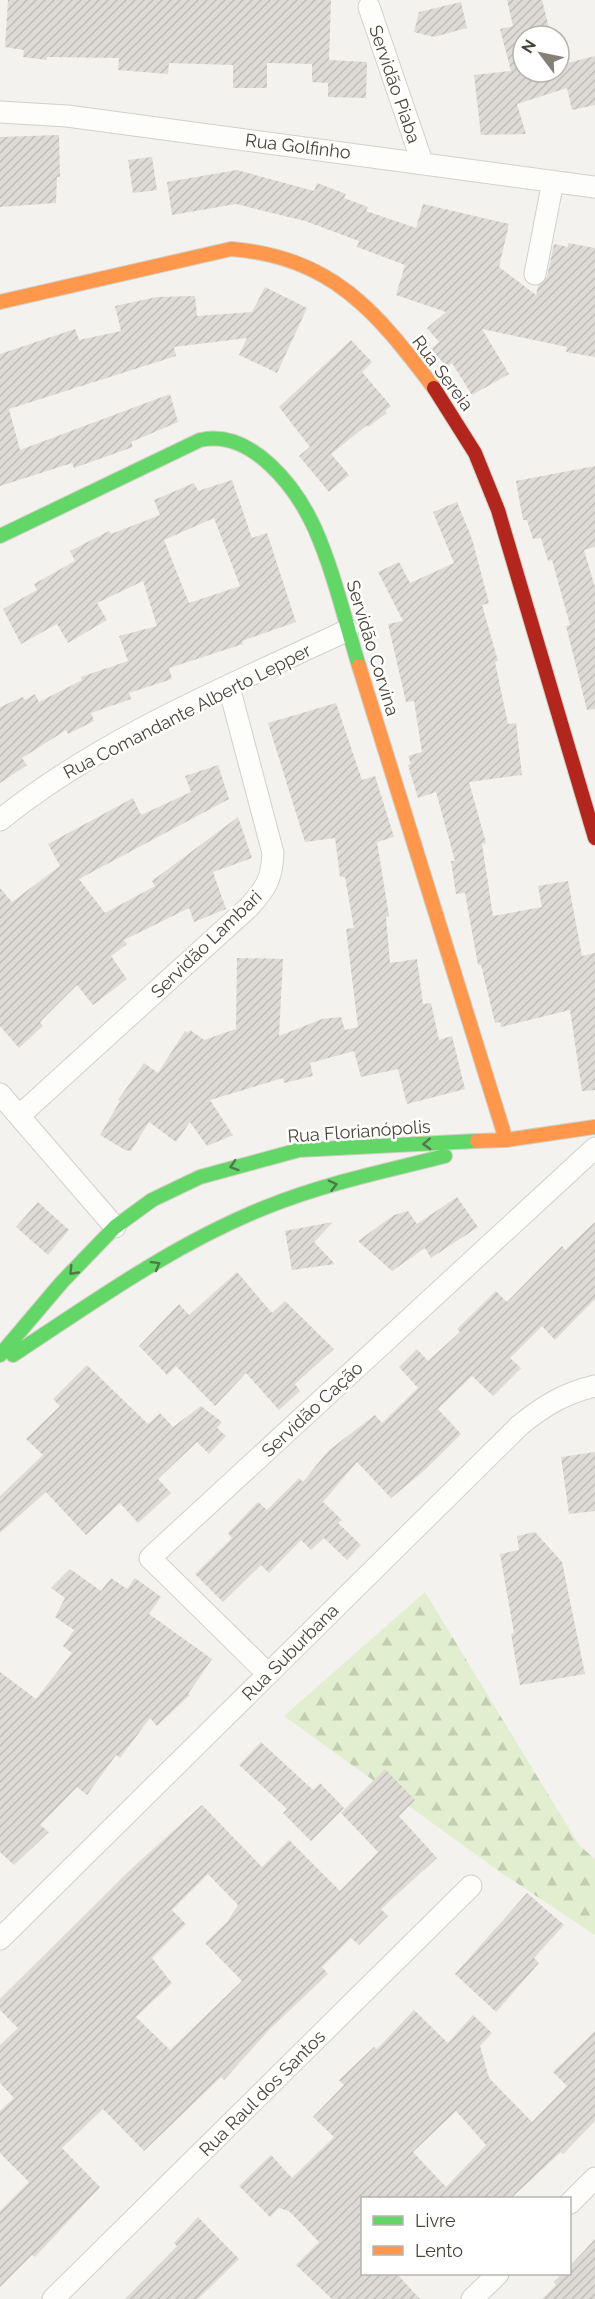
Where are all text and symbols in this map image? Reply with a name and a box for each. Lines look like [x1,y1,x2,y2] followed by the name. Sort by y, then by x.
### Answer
[365,22,425,146] street label: Servidão Piaba
[511,24,571,84] north arrow
[517,36,540,57] text: N
[244,129,352,163] street label: Rua Golfinho
[408,331,478,415] street label: Rua Sereia
[342,578,404,718] street label: Servidão Corvina
[60,639,315,783] street label: Rua Comandante Alberto Lepper
[146,886,266,1002] street label: Servidão Lambari
[287,1115,432,1146] street label: Rua Florianópolis
[422,1137,431,1150] one-way arrow
[229,1159,240,1171] one-way arrow
[327,1180,338,1192] one-way arrow
[150,1261,160,1272] one-way arrow
[69,1264,80,1274] one-way arrow
[257,1357,367,1461] street label: Servidão Cação
[237,1599,343,1705] street label: Rua Suburbana
[195,2025,330,2160] street label: Rua Raul dos Santos
[361,2197,571,2275] legend
[415,2210,456,2231] text: Livre
[415,2240,463,2261] text: Lento

